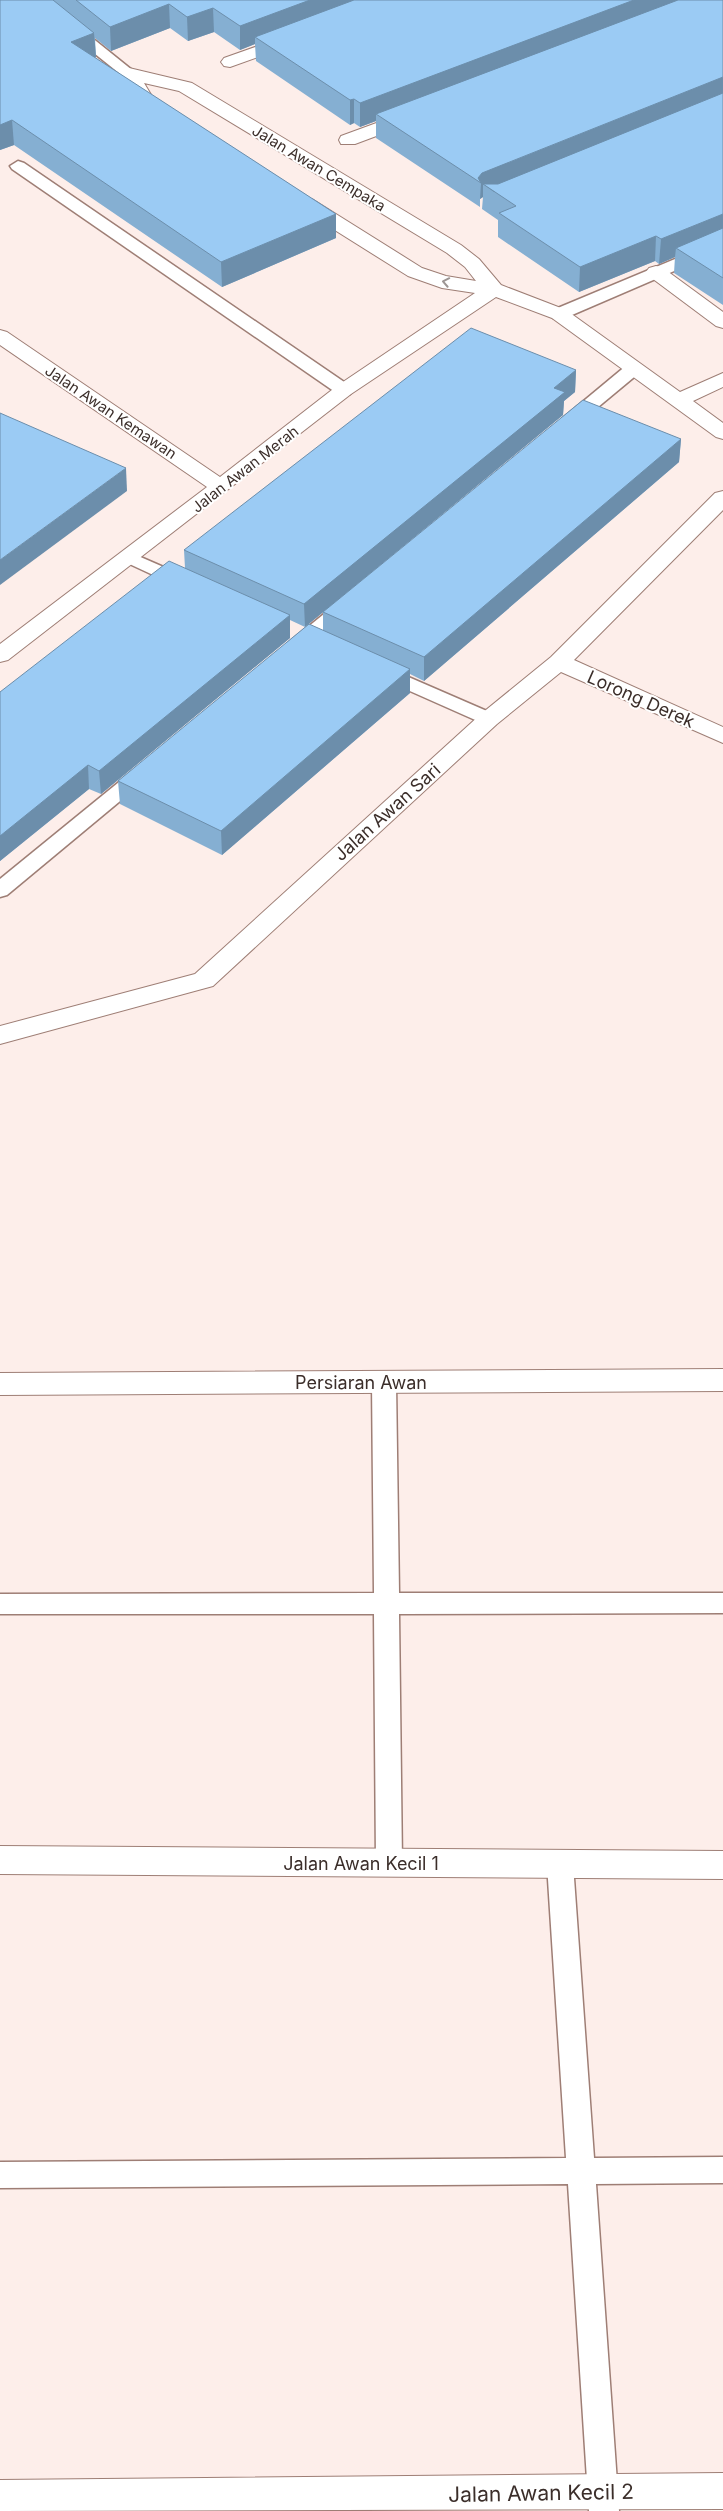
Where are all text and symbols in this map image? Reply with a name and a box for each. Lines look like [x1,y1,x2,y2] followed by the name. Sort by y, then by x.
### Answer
[249,121,389,215] street label: Jalan Awan Cempaka
[442,277,451,288] one-way arrow
[42,361,180,463] street label: Jalan Awan Kemawan
[188,421,302,517] street label: Jalan Awan Merah
[584,666,698,732] street label: Lorong Derek
[330,759,444,865] street label: Jalan Awan Sari
[295,1372,427,1393] street label: Persiaran Awan
[283,1853,439,1874] street label: Jalan Awan Kecil 1
[448,2479,634,2507] street label: Jalan Awan Kecil 2

